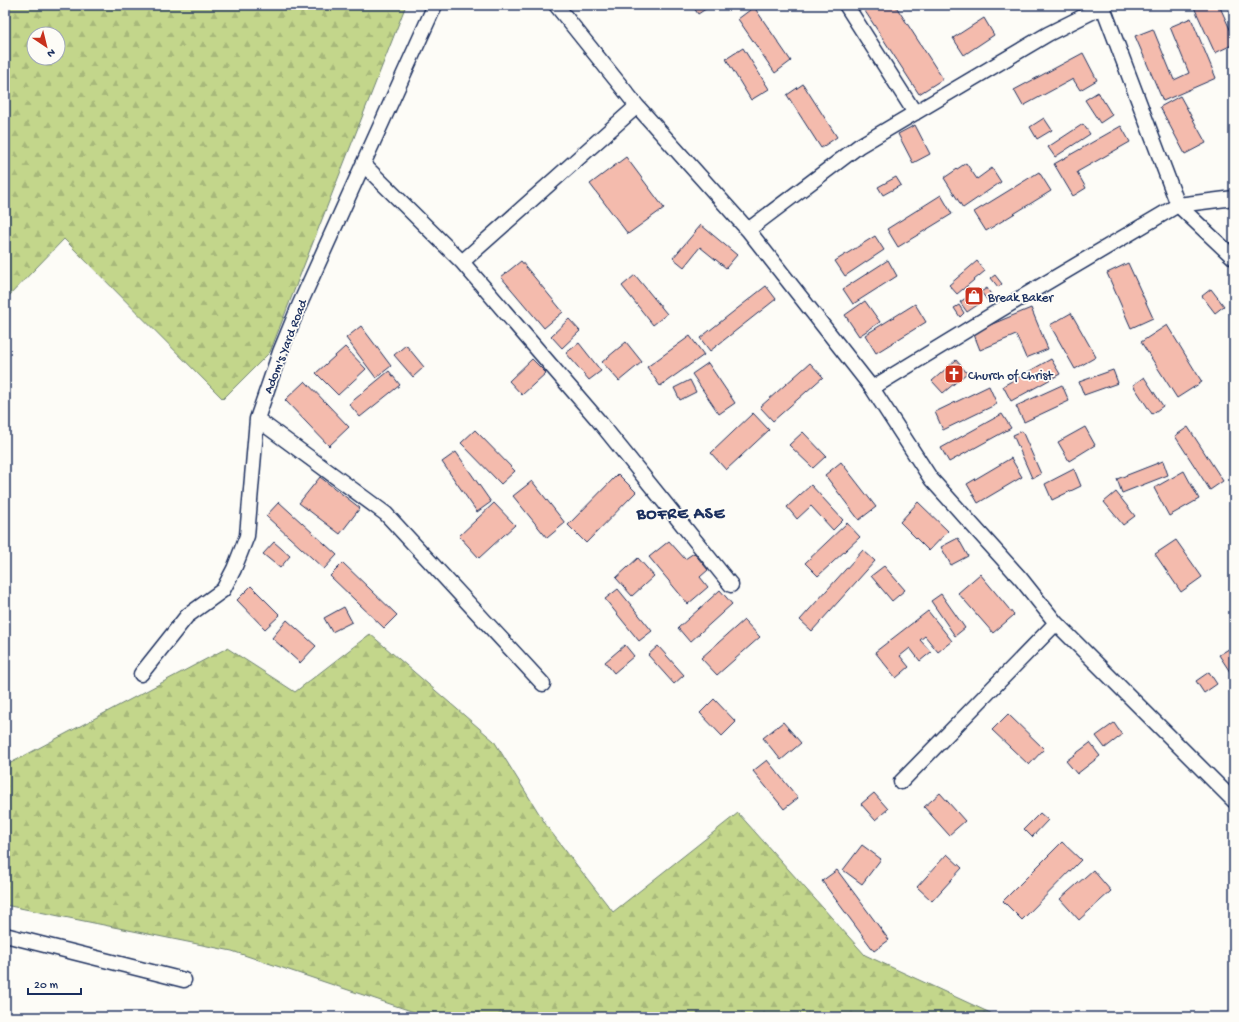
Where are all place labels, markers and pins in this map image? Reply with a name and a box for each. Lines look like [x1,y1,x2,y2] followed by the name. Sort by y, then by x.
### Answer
[963,285,985,307] shop icon: Break Baker
[987,291,1054,306] place label: Break Baker
[943,363,965,385] church icon: Church of Christ
[968,369,1054,384] place label: Church of Christ

